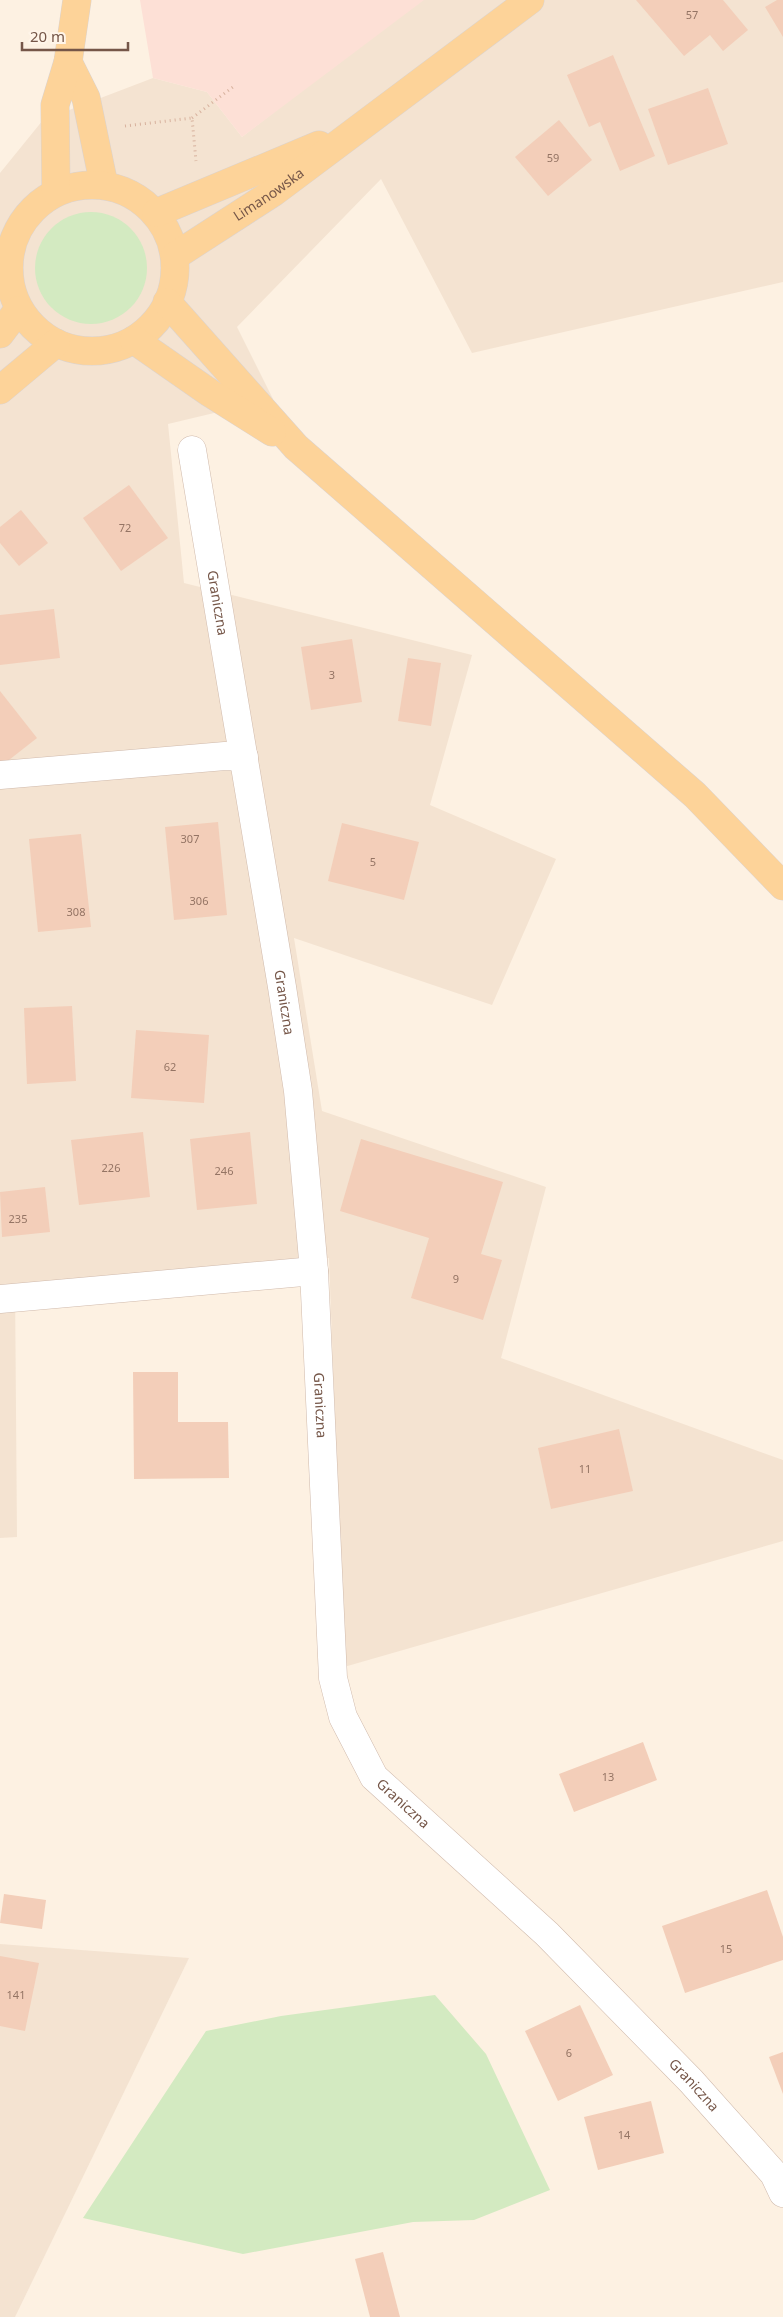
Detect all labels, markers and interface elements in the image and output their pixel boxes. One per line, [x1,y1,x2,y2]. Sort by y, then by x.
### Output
house number: 57 [686,7,698,22]
scale bar [22,20,129,52]
text: 20 m [30,26,65,46]
house number: 59 [547,150,559,165]
street label: Limanowska [229,163,307,225]
house number: 72 [119,520,131,535]
street label: Graniczna [203,569,233,637]
house number: 3 [329,667,335,682]
house number: 307 [181,831,199,846]
house number: 5 [370,854,376,869]
house number: 306 [190,893,208,908]
house number: 308 [67,904,85,919]
street label: Graniczna [270,968,299,1036]
house number: 62 [164,1059,176,1074]
house number: 226 [102,1160,120,1175]
house number: 246 [215,1163,233,1178]
house number: 235 [9,1211,27,1226]
house number: 9 [453,1271,459,1286]
street label: Graniczna [310,1372,332,1439]
house number: 11 [579,1461,591,1476]
house number: 13 [602,1769,614,1784]
street label: Graniczna [373,1774,434,1832]
house number: 15 [720,1941,732,1956]
house number: 141 [7,1987,25,2002]
house number: 6 [566,2045,572,2060]
street label: Graniczna [665,2054,724,2115]
house number: 14 [618,2127,631,2142]

